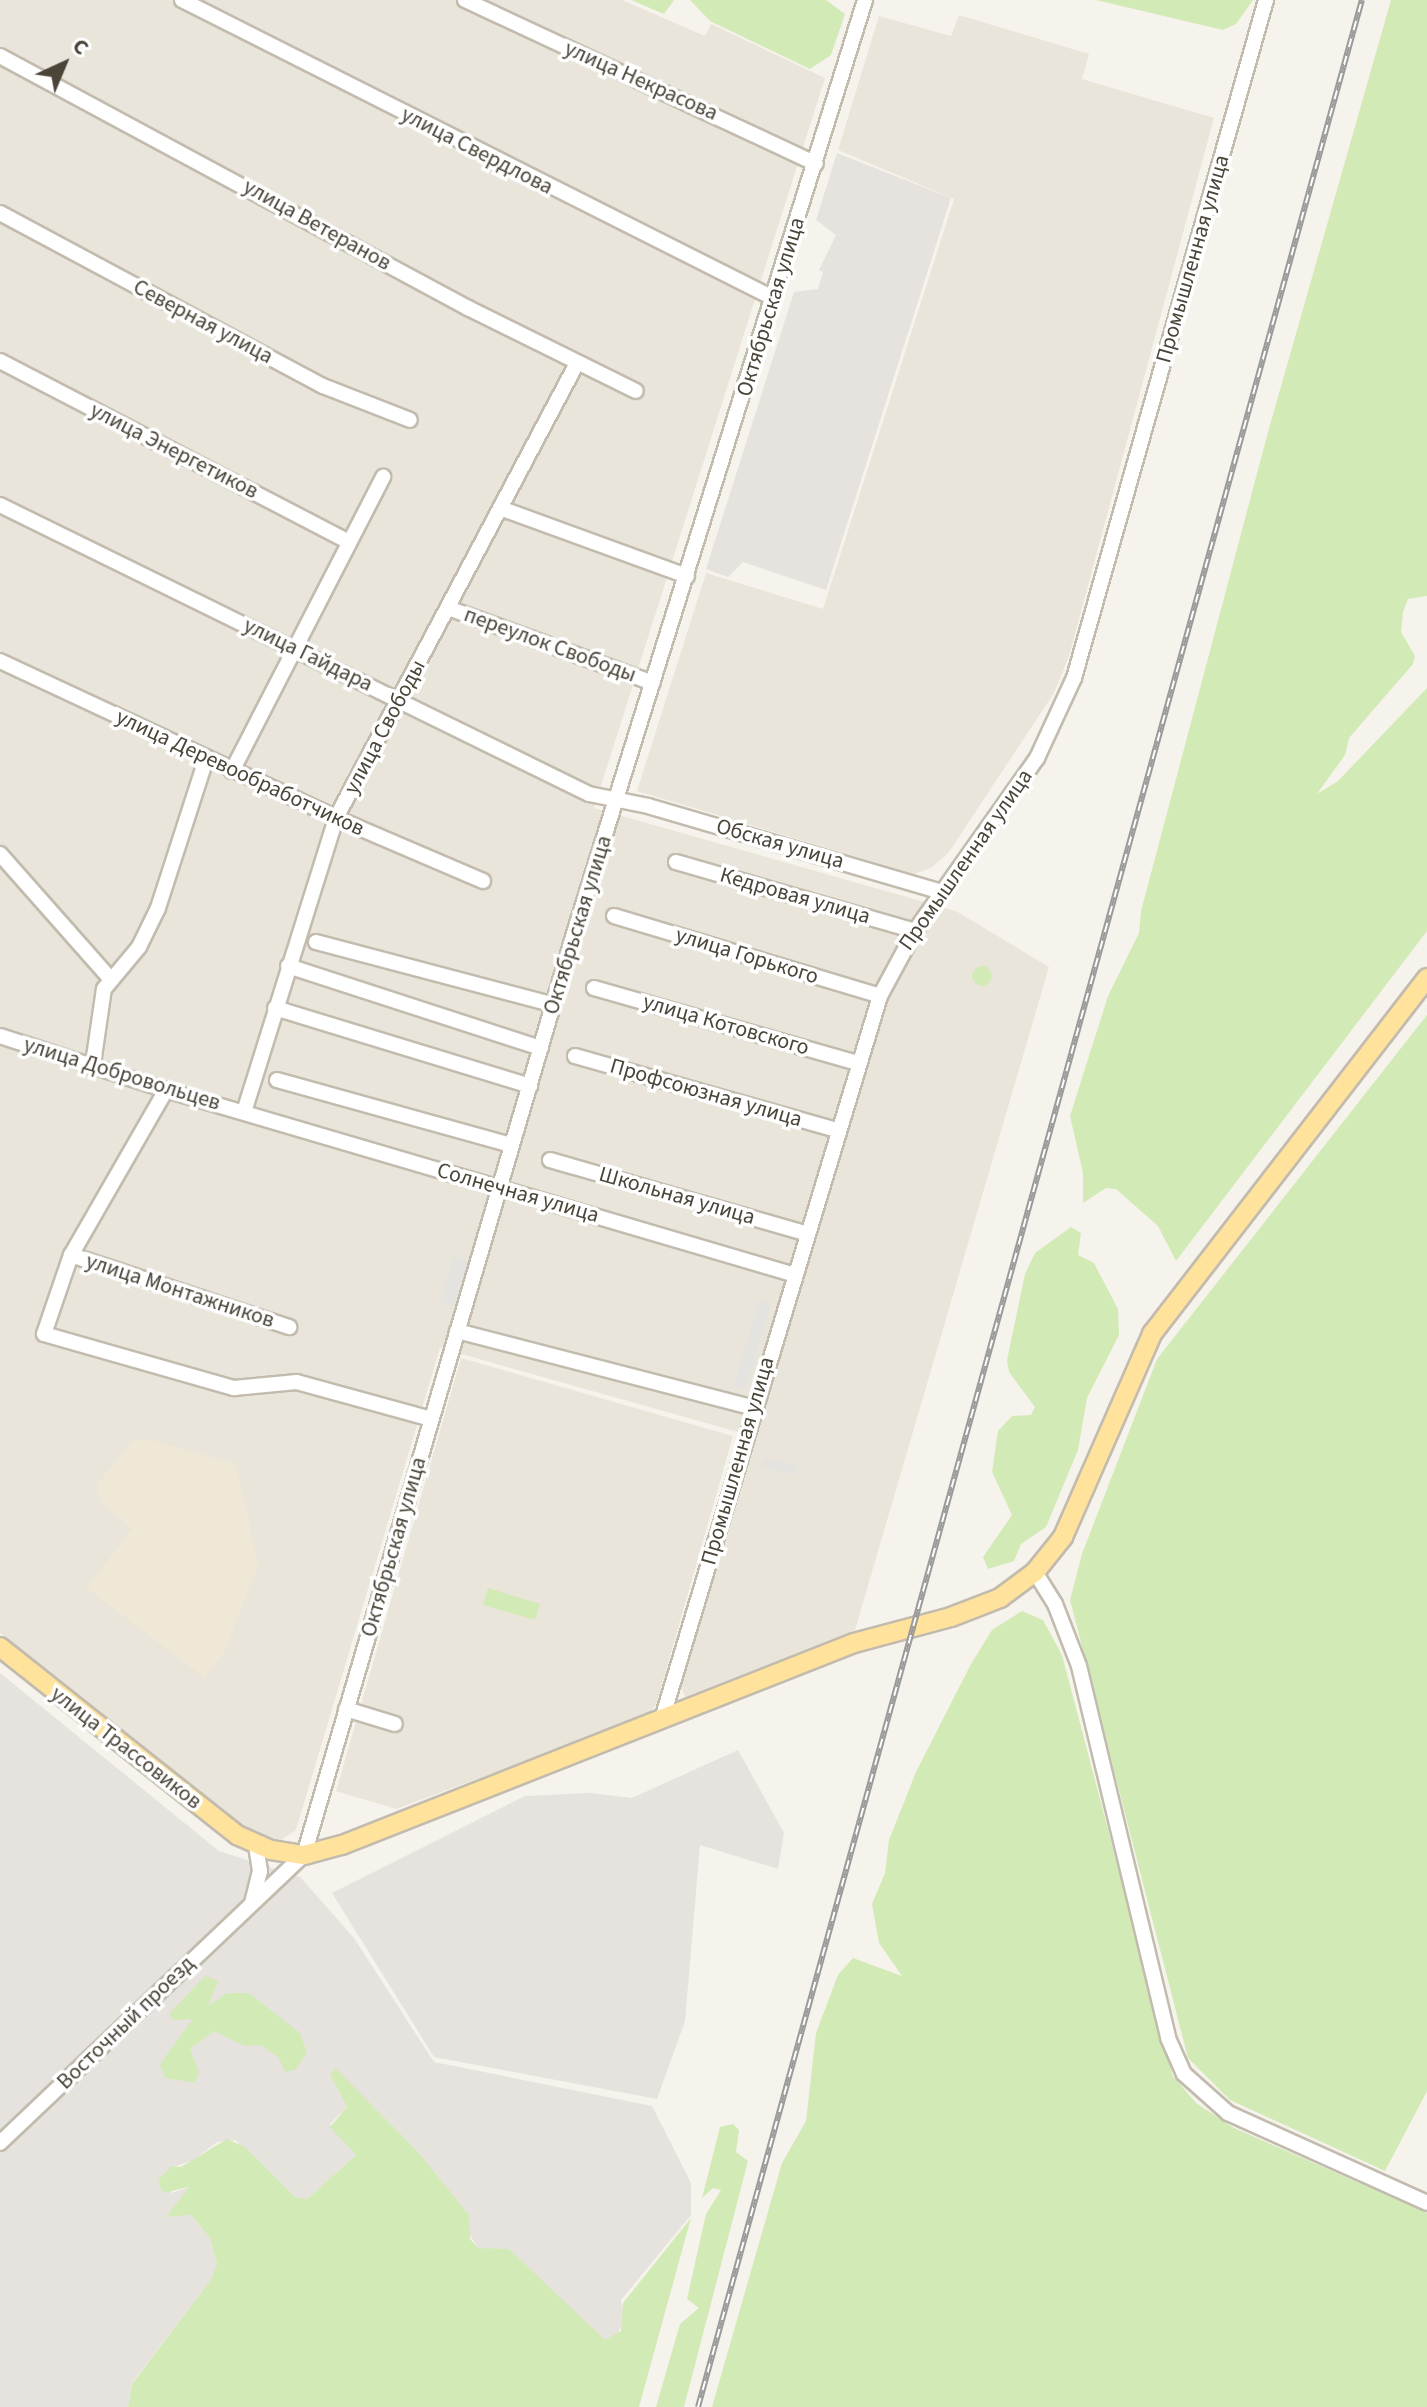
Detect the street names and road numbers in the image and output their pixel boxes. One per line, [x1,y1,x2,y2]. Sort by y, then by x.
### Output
street label: улица Некрасова [560,35,722,127]
street label: улица Свердлова [397,101,557,201]
street label: Промышленная улица [1151,152,1235,366]
street label: улица Ветеранов [238,173,396,277]
street label: Октябрьская улица [731,214,811,400]
street label: Северная улица [129,274,277,370]
street label: улица Энергетиков [86,397,262,505]
street label: переулок Свободы [460,602,640,688]
street label: улица Гайдара [239,612,377,698]
street label: улица Свободы [339,655,431,799]
street label: улица Деревообработчиков [112,704,368,842]
street label: Промышленная улица [893,764,1039,956]
street label: Обская улица [713,813,847,875]
street label: Октябрьская улица [538,832,618,1018]
street label: Кедровая улица [717,862,873,930]
street label: улица Горького [672,922,822,990]
street label: улица Котовского [640,989,812,1061]
street label: улица Добровольцев [20,1032,224,1116]
street label: Профсоюзная улица [607,1053,805,1133]
street label: Солнечная улица [434,1157,602,1229]
street label: Школьная улица [596,1161,758,1231]
street label: улица Монтажников [82,1248,278,1334]
street label: Промышленная улица [696,1354,780,1568]
street label: Октябрьская улица [356,1454,432,1640]
street label: улица Трассовиков [45,1681,207,1815]
street label: Восточный проезд [52,1951,200,2095]

